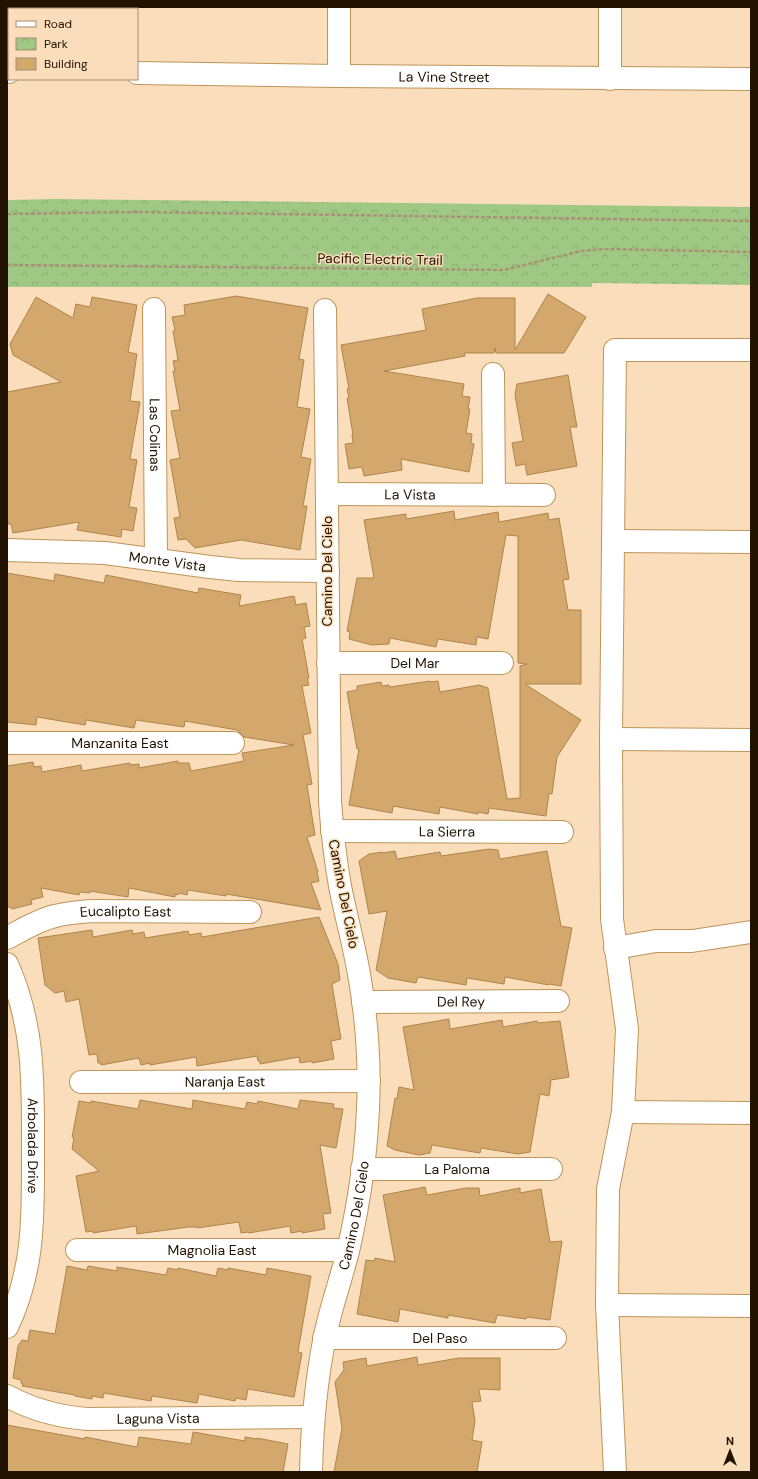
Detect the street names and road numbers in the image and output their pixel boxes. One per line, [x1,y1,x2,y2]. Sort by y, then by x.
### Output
street label: La Vine Street [398,67,490,86]
street label: Pacific Electric Trail [317,249,443,269]
street label: Las Colinas [146,398,164,472]
street label: La Vista [384,485,436,504]
street label: Camino Del Cielo [318,516,336,626]
street label: Monte Vista [128,547,207,575]
street label: Del Mar [390,654,440,672]
street label: Manzanita East [71,734,169,752]
street label: La Sierra [419,822,475,841]
street label: Camino Del Cielo [325,838,363,950]
street label: Eucalipto East [79,902,172,921]
street label: Del Rey [437,992,485,1011]
street label: Naranja East [185,1072,265,1091]
street label: Arbolada Drive [24,1098,42,1194]
street label: Camino Del Cielo [334,1160,373,1272]
street label: La Paloma [424,1160,490,1178]
street label: Magnolia East [167,1241,257,1259]
street label: Del Paso [412,1329,468,1347]
street label: Laguna Vista [117,1409,200,1428]

